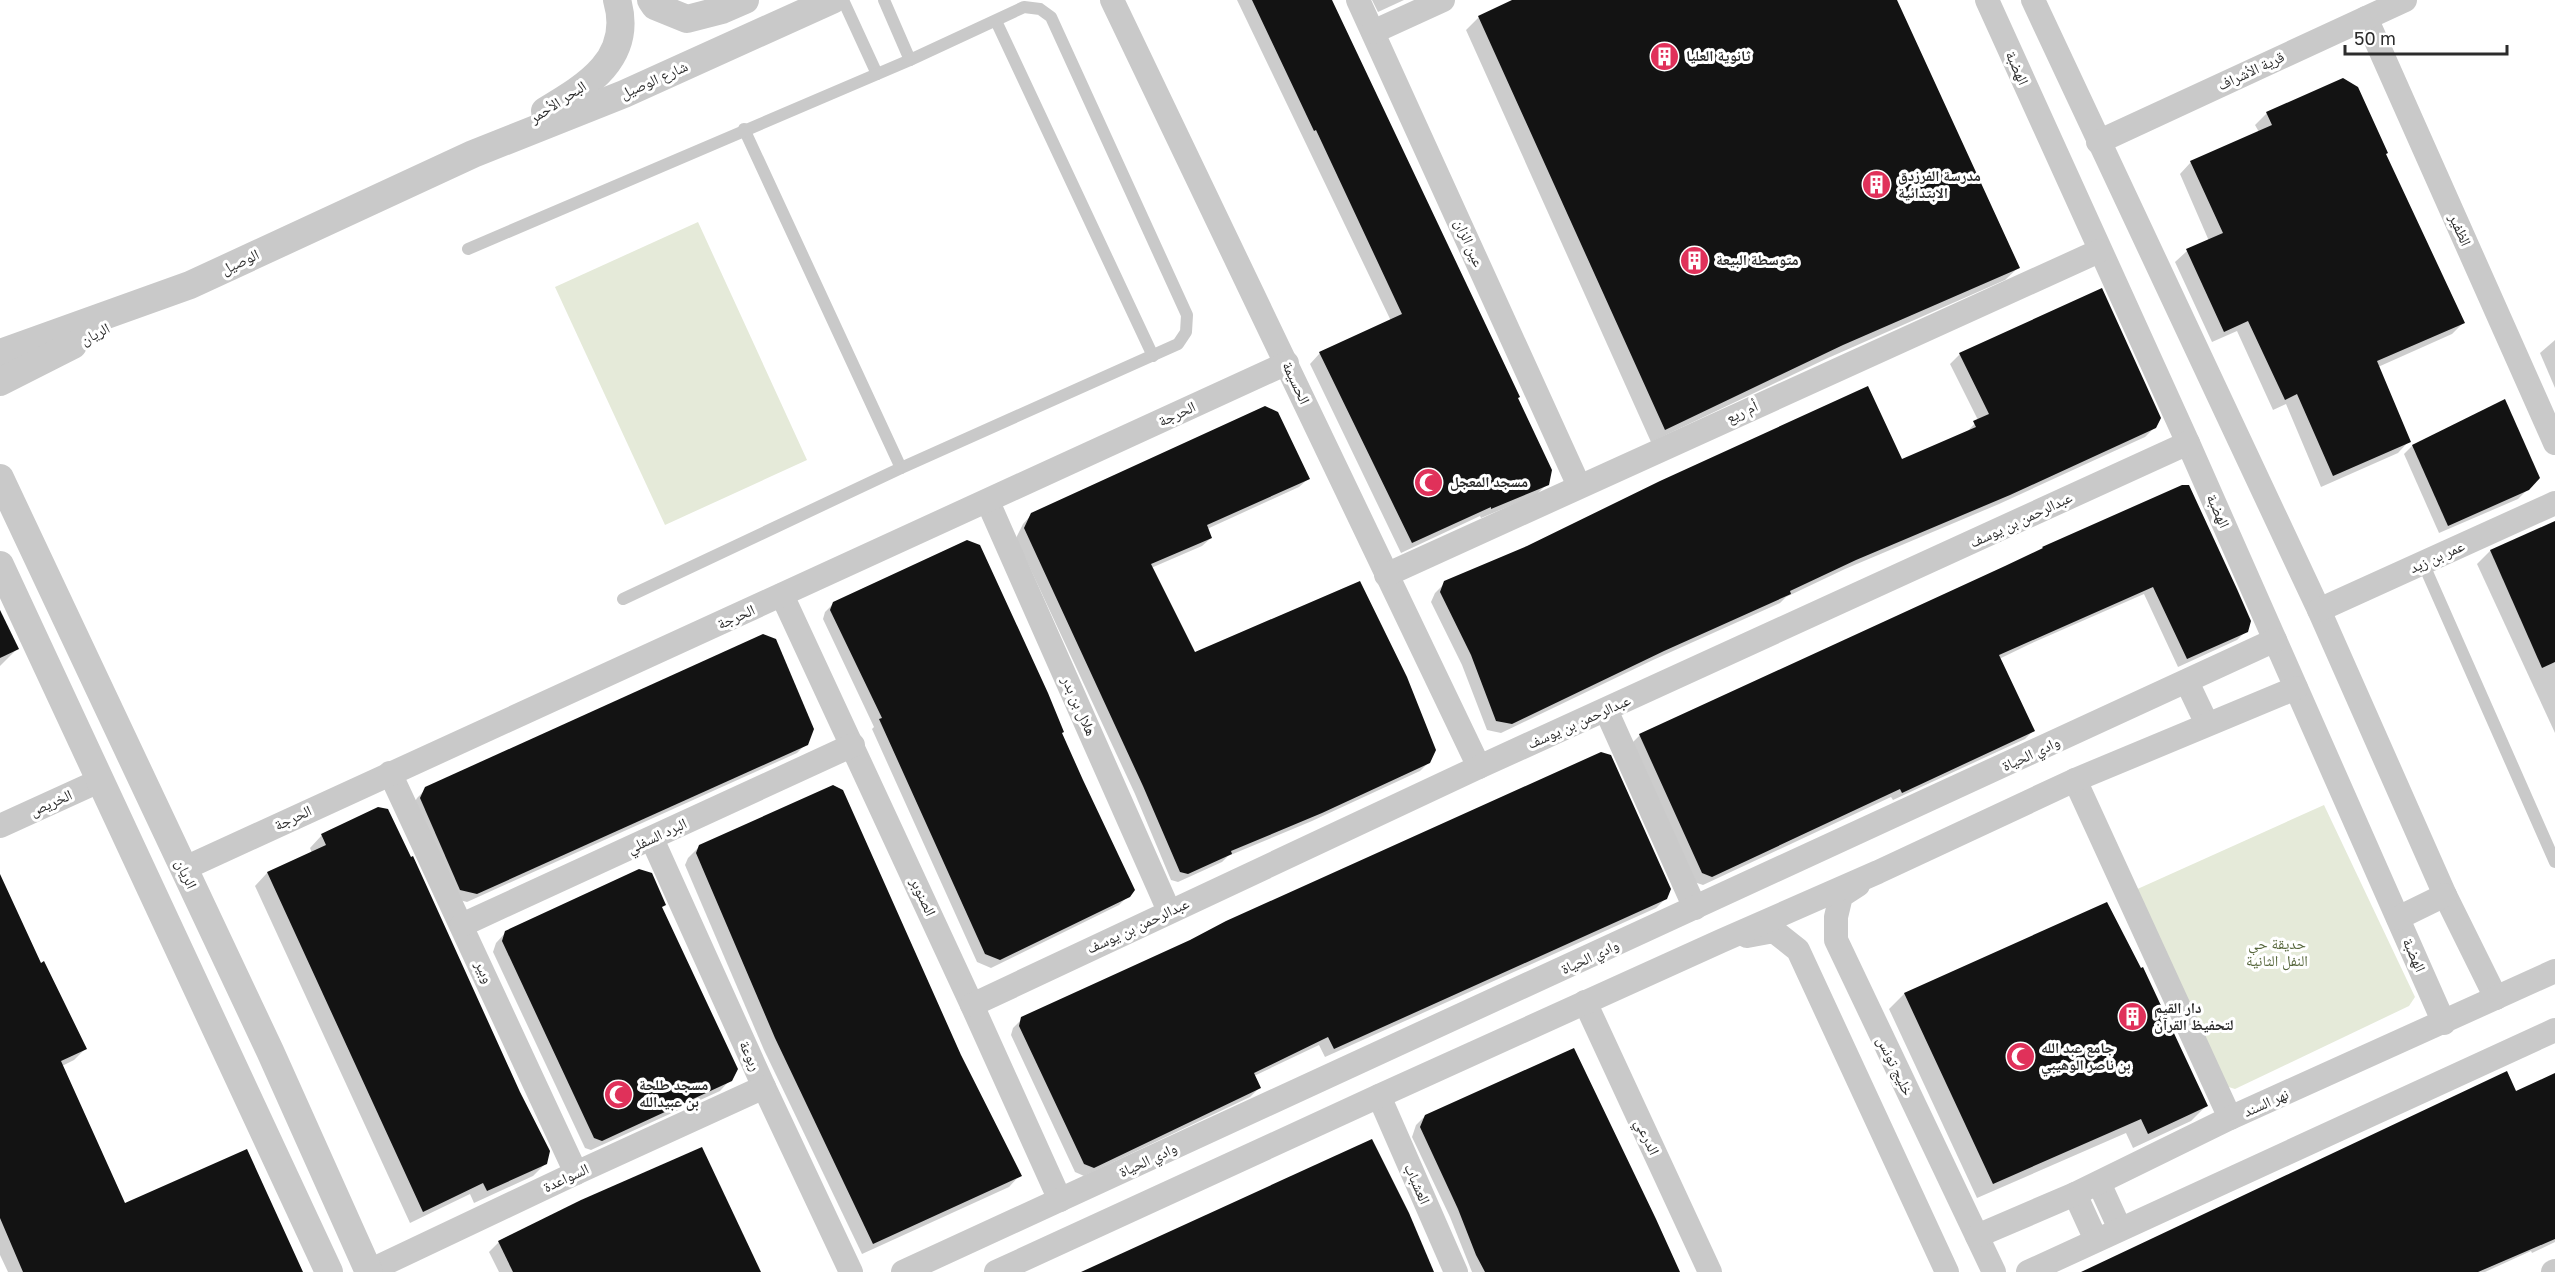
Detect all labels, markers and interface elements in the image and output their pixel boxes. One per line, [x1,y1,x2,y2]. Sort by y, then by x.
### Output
scale bar [2345,18,2507,56]
text: 50 m [2354,27,2396,49]
building icon: ثانوية العليا [1649,40,1681,72]
place label: ثانوية العليا [1686,46,1751,64]
street label: قرية الأشراف [2214,47,2287,94]
street label: الهضبة [2002,48,2033,88]
street label: شارع الوصيل [617,56,691,104]
street label: البحر الأحمر [525,76,590,128]
place label: مدرسة الفرزدق الابتدائية [1898,166,1981,202]
building icon: مدرسة الفرزدق الابتدائية [1861,169,1893,201]
street label: الظفير [2445,210,2476,249]
street label: عين الزان [1450,216,1489,271]
building icon: متوسطة البيعة [1679,244,1711,276]
street label: الوصيل [218,245,262,279]
place label: متوسطة البيعة [1716,250,1799,269]
street label: الريان [77,318,113,350]
street label: الحسيمة [1279,358,1315,407]
street label: أم ريع [1723,396,1761,428]
street label: الحرجة [1155,397,1199,430]
mosque icon: مسجد المعجل [1413,466,1445,498]
place label: مسجد المعجل [1450,472,1528,491]
street label: عبدالرحمن بن يوسف [1966,487,2076,553]
street label: الهضبة [2203,491,2234,531]
street label: عمر بن زيد [2406,536,2468,578]
street label: الحرجة [714,600,758,633]
street label: هلال بن بدر [1057,672,1101,739]
street label: عبدالرحمن بن يوسف [1524,690,1634,754]
street label: وادي الحياة [1999,732,2064,778]
street label: الخريص [27,785,75,821]
street label: الحرجة [271,801,315,834]
street label: البرد السفلي [624,813,691,860]
street label: الريان [170,856,202,892]
street label: الصنوبر [906,874,941,919]
street label: عبدالرحمن بن يوسف [1083,893,1193,959]
park label: حديقة حي النفل الثانية [2246,934,2308,971]
street label: وادي الحياة [1558,935,1623,981]
street label: الهضبة [2399,935,2430,975]
street label: وبير [471,957,498,986]
place label: دار القيم لتحفيظ القرآن [2154,998,2233,1034]
building icon: دار القيم لتحفيظ القرآن [2117,1001,2149,1033]
street label: خليج تونس [1872,1033,1918,1100]
street label: ربوعة [735,1038,766,1074]
place label: جامع عبد الله بن ناصر الوهيبي [2041,1038,2131,1077]
mosque icon: جامع عبد الله بن ناصر الوهيبي [2004,1041,2036,1073]
place label: مسجد طلحة بن عبيدالله [639,1075,708,1111]
mosque icon: مسجد طلحة بن عبيدالله [602,1078,634,1110]
street label: نهر السند [2240,1084,2292,1121]
street label: الدرعي [1628,1116,1664,1159]
street label: وادي الحياة [1116,1138,1181,1184]
street label: السواعدة [540,1159,592,1196]
street label: العشباب [1401,1160,1435,1207]

